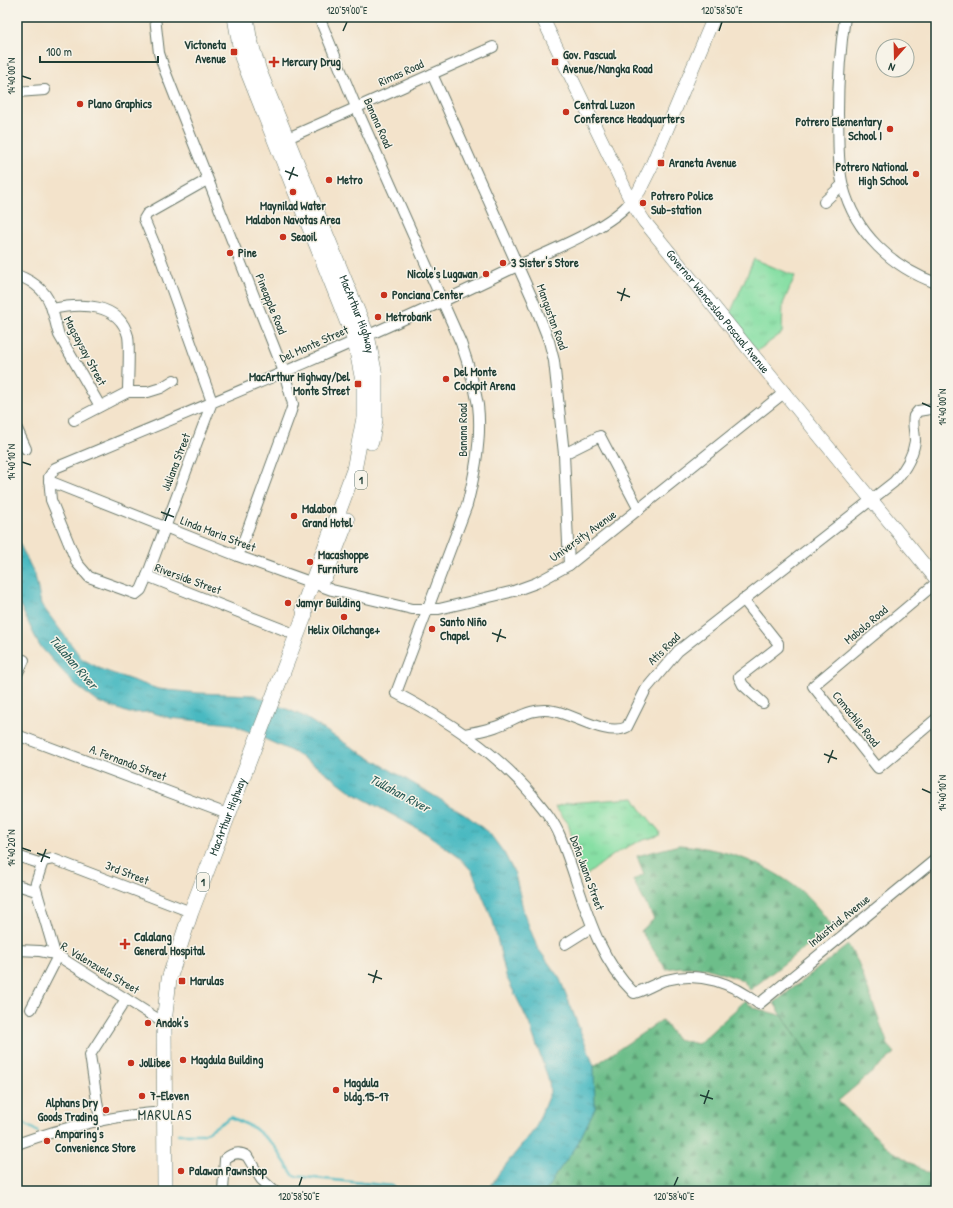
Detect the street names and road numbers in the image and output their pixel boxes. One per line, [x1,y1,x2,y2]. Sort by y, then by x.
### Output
street label: Rimas Road [375,55,426,90]
street label: Banana Road [360,95,397,151]
street label: Governor Wenceslao Pascual Avenue [662,246,774,377]
street label: Pineapple Road [252,271,291,337]
street label: MacArthur Highway [335,272,379,355]
street label: Mangustan Road [533,282,572,352]
street label: Magsaysay Street [60,313,111,389]
street label: Del Monte Street [277,320,352,366]
street label: Banana Road [454,403,471,457]
street label: Juliana Street [157,430,195,493]
road number: 1 [355,471,367,489]
street label: University Avenue [546,505,620,566]
street label: Linda Maria Street [178,511,259,556]
street label: Riverside Street [152,559,225,599]
street label: Mabolo Road [840,601,891,648]
street label: Atis Road [644,628,684,669]
street label: Camachile Road [829,687,884,750]
street label: A. Fernando Street [87,740,170,785]
street label: MacArthur Highway [204,775,250,858]
street label: Doña Juana Street [566,833,609,913]
street label: 3rd Street [103,856,152,889]
road number: 1 [197,873,209,891]
street label: Industrial Avenue [804,890,873,951]
street label: R. Valenzuela Street [58,937,143,998]

